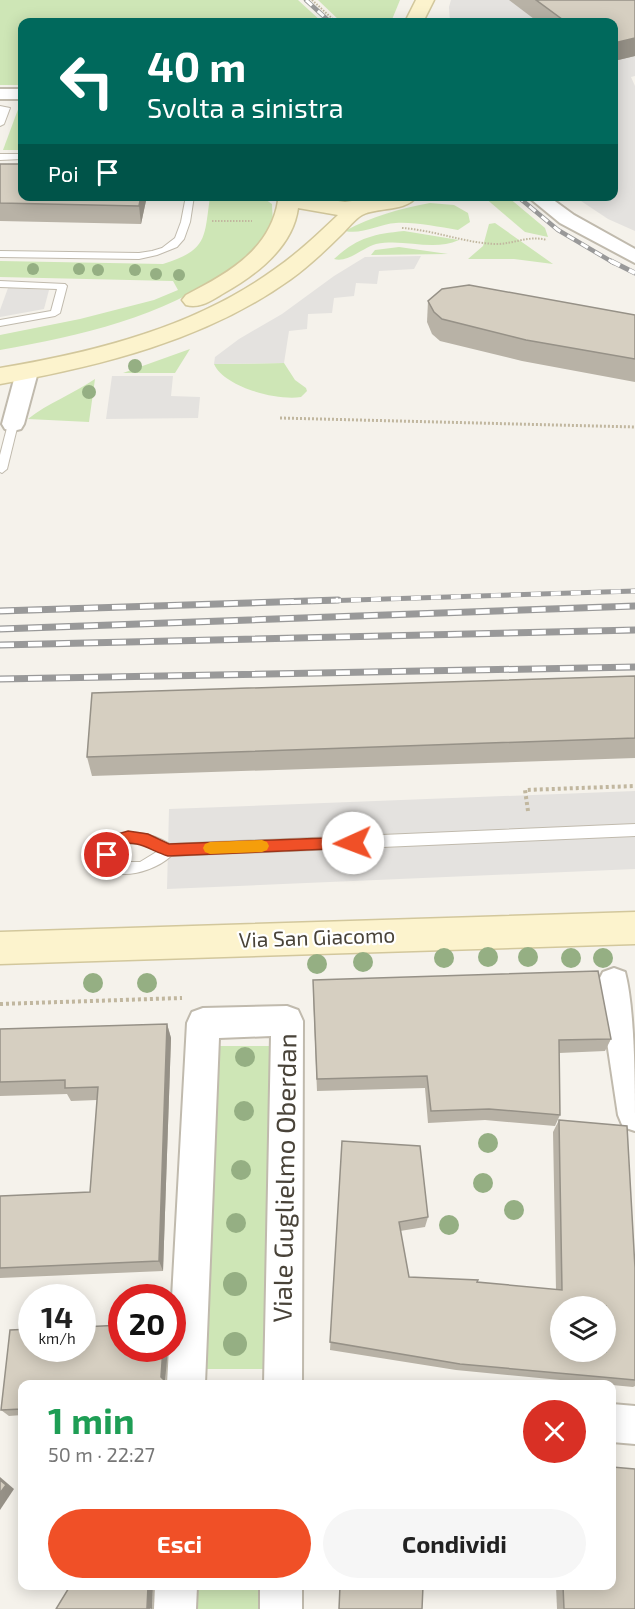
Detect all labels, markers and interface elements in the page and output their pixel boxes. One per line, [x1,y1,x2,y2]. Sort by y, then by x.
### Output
text: 40 m [147,40,246,90]
icon: left [48,42,126,120]
text: Svolta a sinistra [147,91,344,123]
icon: arrive [91,156,124,189]
text: Poi [48,160,79,186]
position arrow [321,811,385,875]
pin [81,829,132,880]
icon: arrive [90,838,123,871]
street label: Via San Giacomo [238,921,396,952]
street label: Viale Guglielmo Oberdan [265,1033,302,1323]
speed limit sign: 20 [108,1284,186,1362]
map controls [550,1296,616,1362]
button: layers [550,1296,616,1362]
text: 14 [41,1298,73,1334]
text: km/h [38,1329,76,1347]
text: 1 min [48,1398,135,1441]
button: close [523,1400,586,1463]
text: 50 m · 22:27 [48,1442,155,1466]
button: Esci [48,1509,311,1578]
button: Condividi [323,1509,586,1578]

